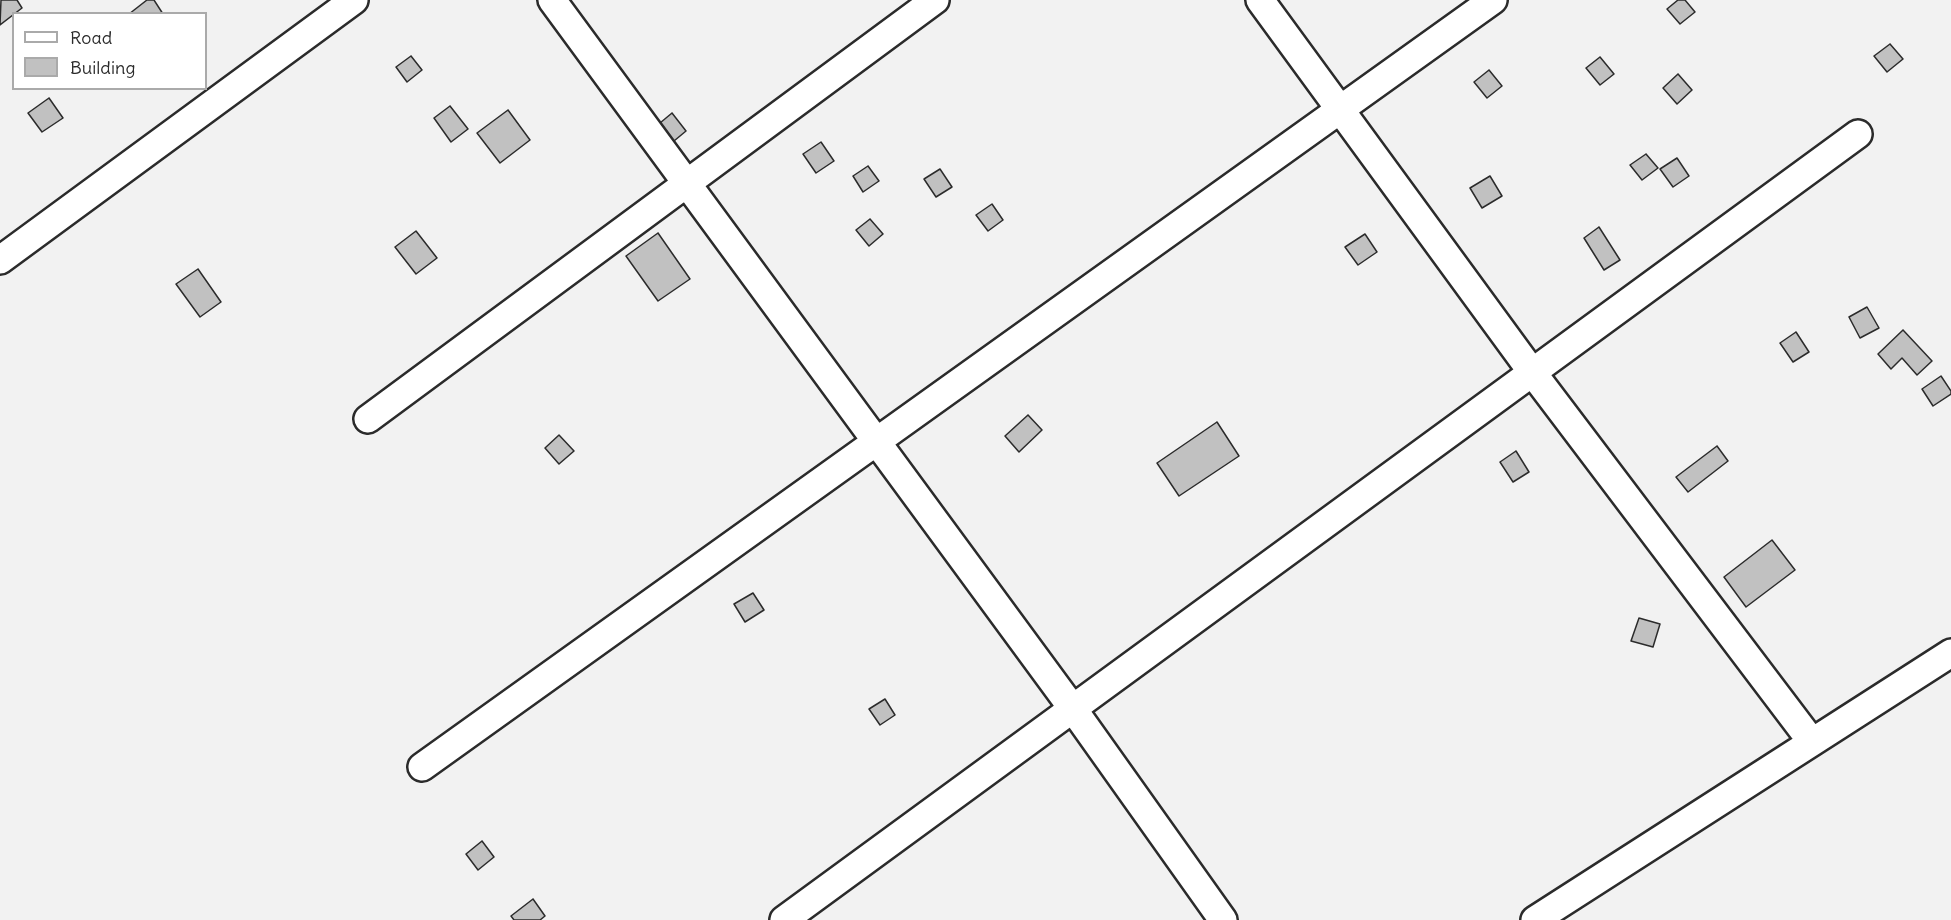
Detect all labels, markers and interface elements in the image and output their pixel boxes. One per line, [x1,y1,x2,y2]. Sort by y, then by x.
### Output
legend [12,12,207,90]
text: Road [70,26,112,49]
text: Building [70,56,135,79]

